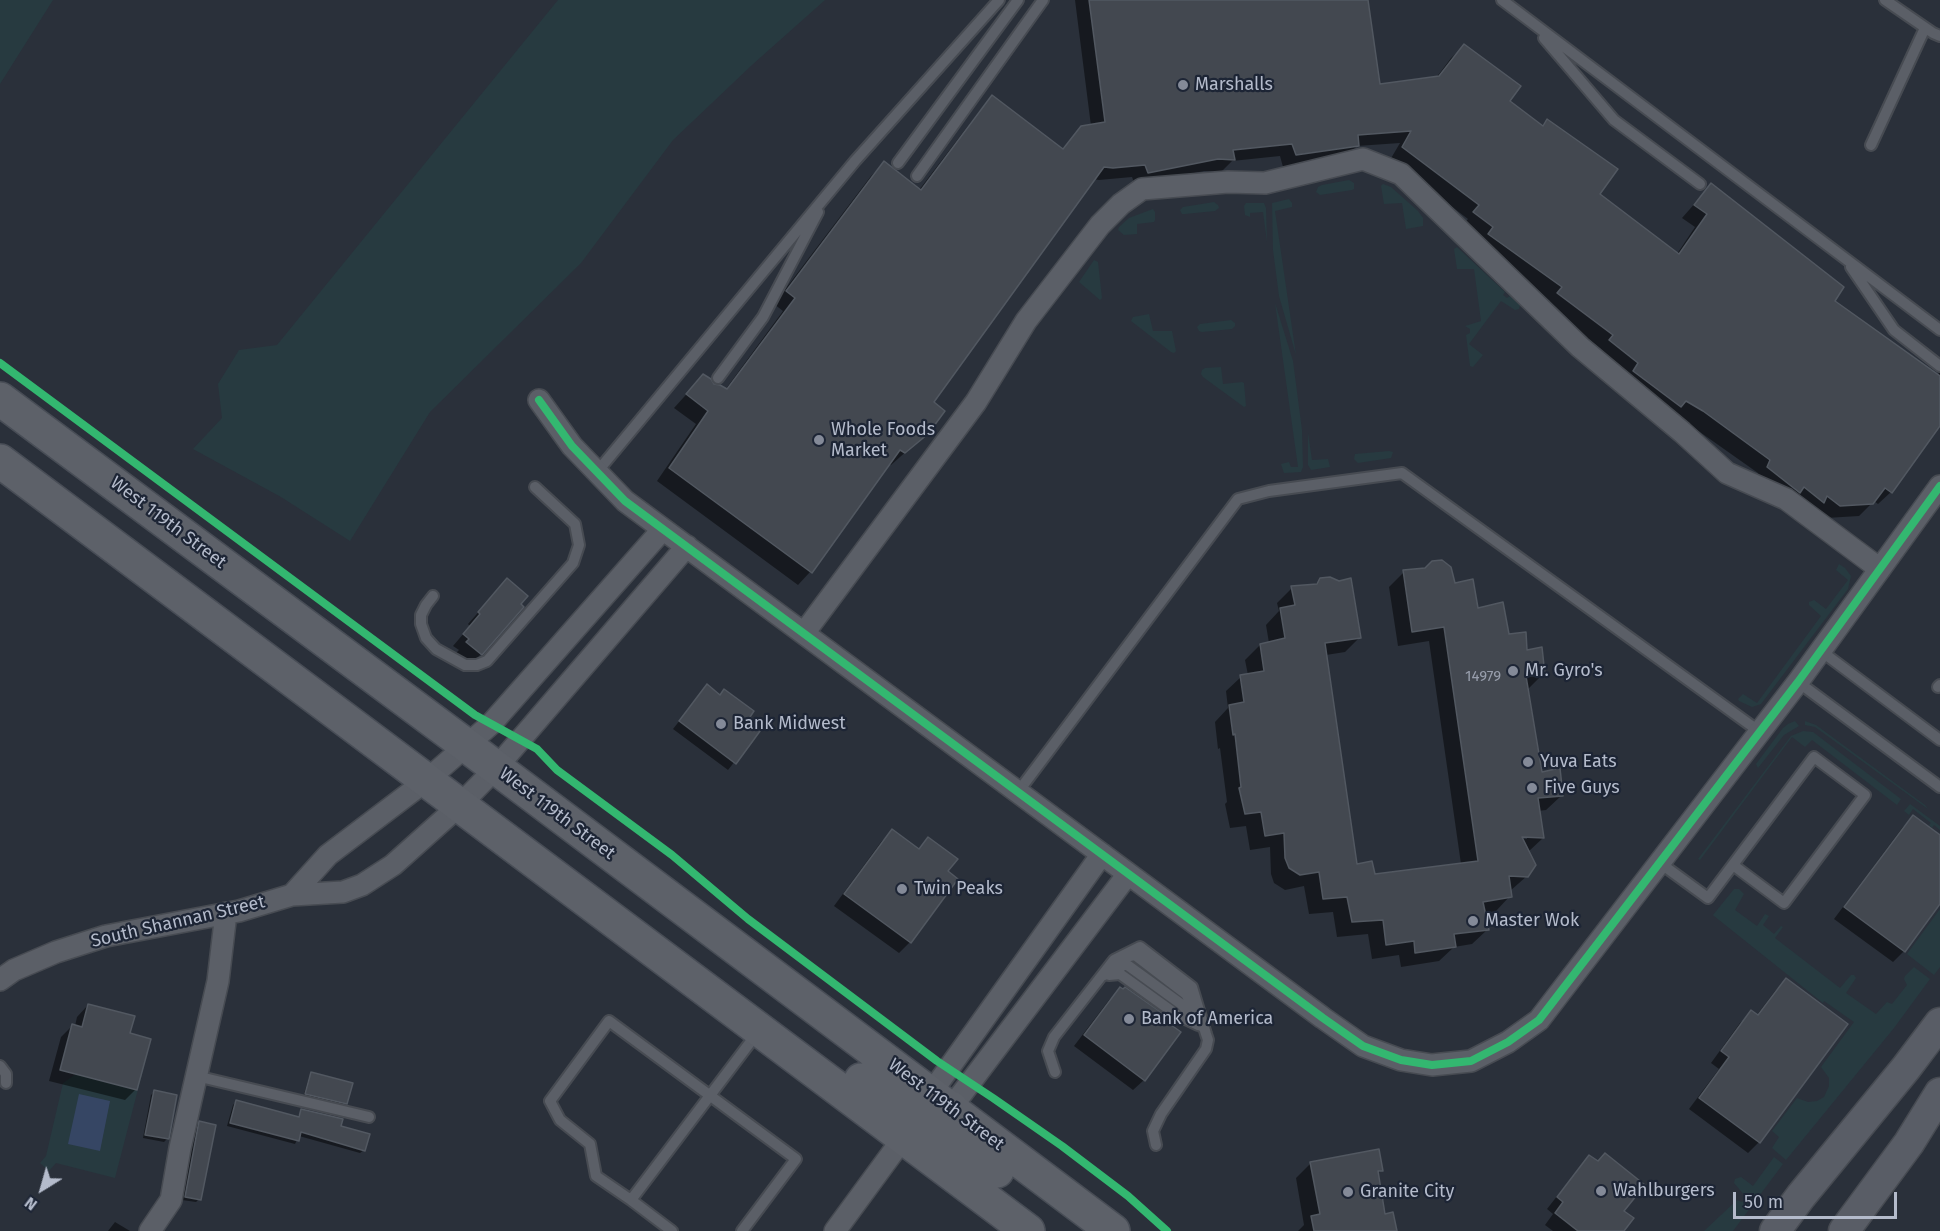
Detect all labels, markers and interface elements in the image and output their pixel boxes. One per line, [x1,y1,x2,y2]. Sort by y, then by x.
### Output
place label: Marshalls [1195,74,1273,96]
marker: Marshalls [1176,78,1190,92]
place label: Whole Foods Market [831,419,935,462]
marker: Whole Foods Market [812,433,826,447]
street label: West 119th Street [106,472,230,574]
place label: Mr. Gyro's [1525,660,1603,682]
marker: Mr. Gyro's [1506,664,1520,678]
house number: 14979 [1465,668,1501,686]
place label: Bank Midwest [733,713,846,735]
marker: Bank Midwest [714,717,728,731]
place label: Yuva Eats [1540,751,1617,773]
marker: Yuva Eats [1521,755,1535,769]
street label: West 119th Street [495,763,619,865]
place label: Five Guys [1544,777,1620,799]
marker: Five Guys [1525,781,1539,795]
place label: Twin Peaks [914,878,1003,900]
marker: Twin Peaks [895,882,909,896]
street label: South Shannan Street [89,891,267,953]
place label: Master Wok [1485,910,1579,932]
marker: Master Wok [1466,914,1480,928]
place label: Bank of America [1141,1008,1273,1030]
marker: Bank of America [1122,1012,1136,1026]
street label: West 119th Street [884,1054,1008,1156]
north arrow [12,1159,72,1219]
place label: Wahlburgers [1613,1180,1715,1202]
scale bar [1736,1180,1900,1218]
place label: Granite City [1360,1181,1454,1203]
marker: Wahlburgers [1594,1184,1608,1198]
marker: Granite City [1341,1185,1355,1199]
text: 50 m [1744,1191,1783,1213]
text: N [21,1193,41,1215]

